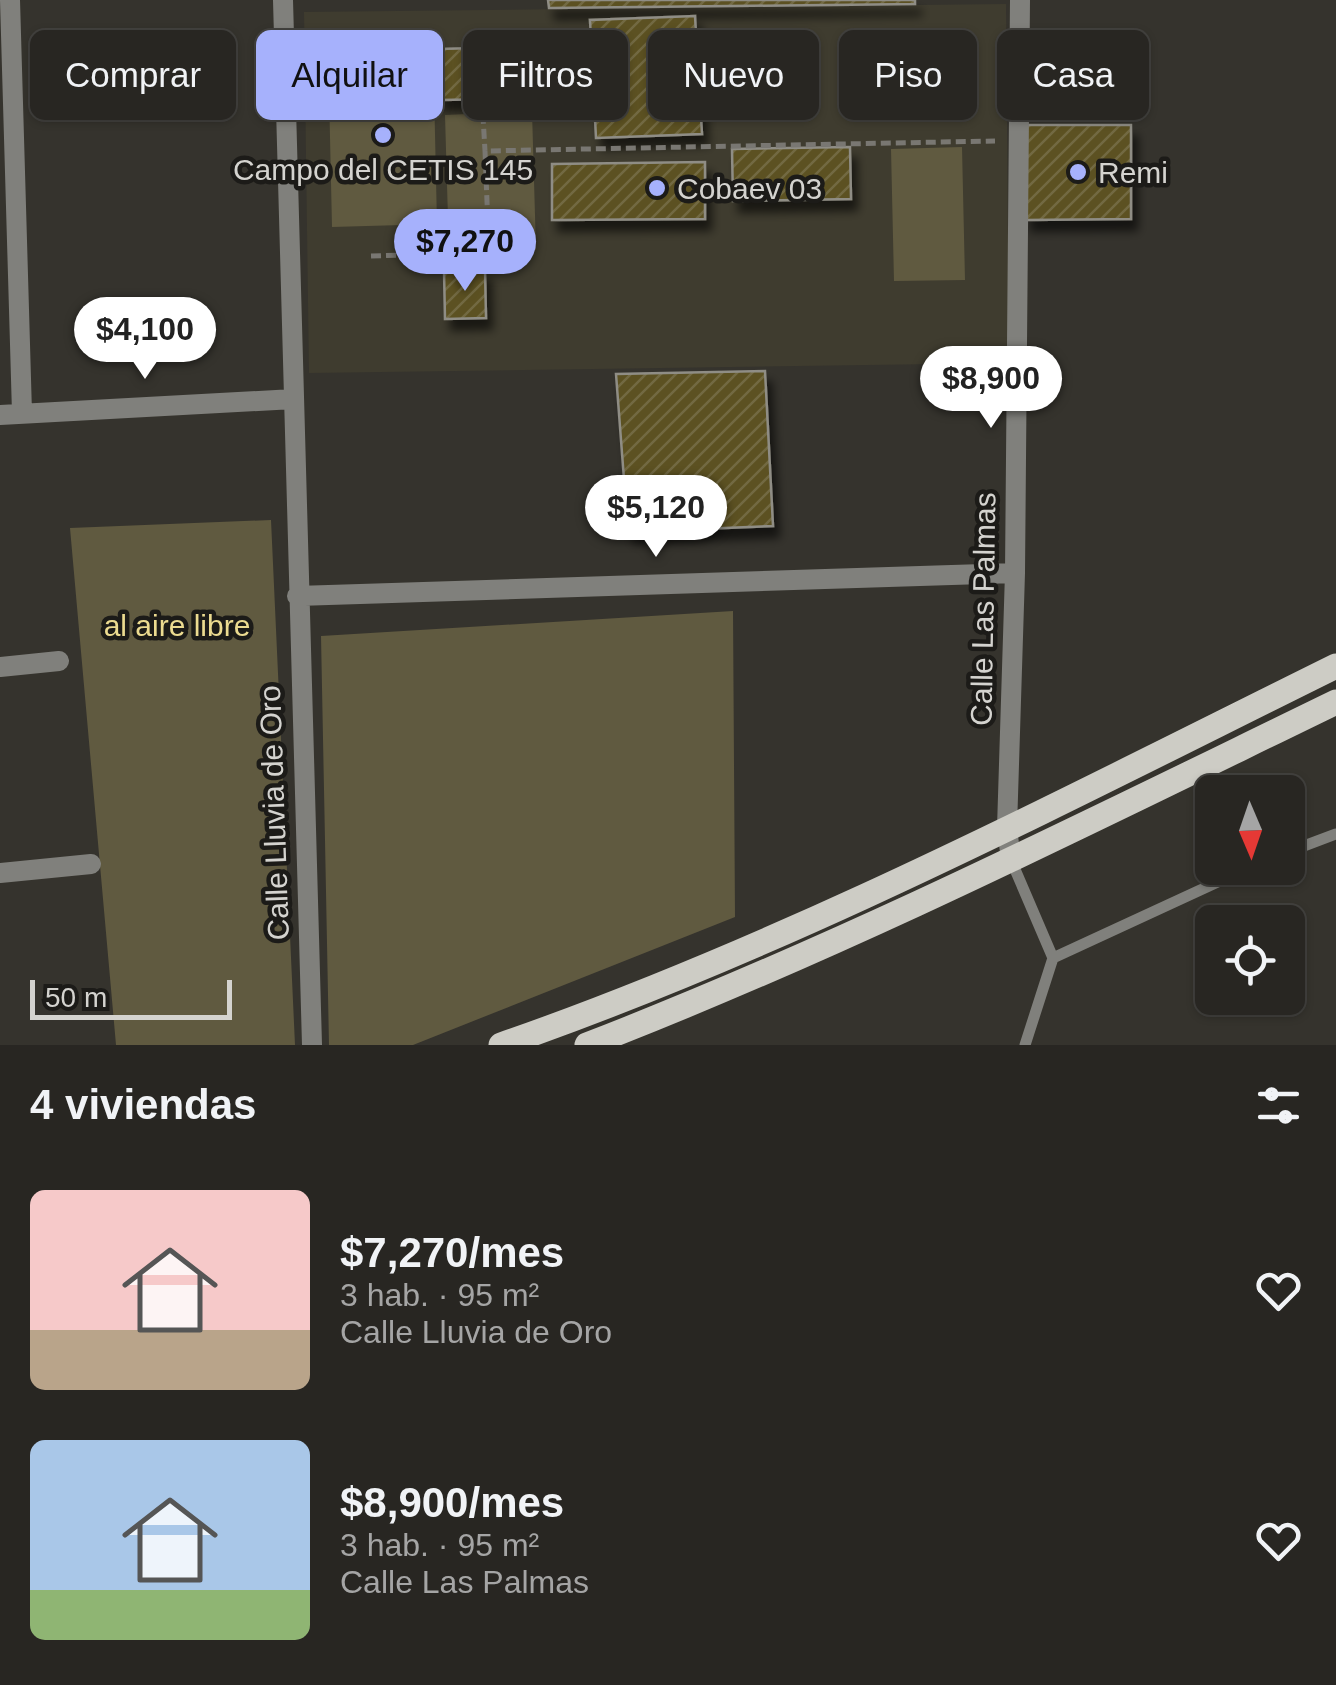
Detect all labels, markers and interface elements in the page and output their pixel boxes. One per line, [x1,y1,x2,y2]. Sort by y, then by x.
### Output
chip: Comprar [30,30,236,120]
chip: Alquilar [256,30,443,120]
chip: Filtros [463,30,628,120]
chip: Nuevo [648,30,819,120]
chip: Piso [839,30,977,120]
chip: Casa [997,30,1149,120]
marker: Campo del CETIS 145 [372,124,394,146]
place label: Campo del CETIS 145 [233,153,533,186]
place label: Remi [1098,156,1168,189]
marker: Remi [1067,161,1089,183]
place label: Cobaev 03 [677,172,822,205]
marker: Cobaev 03 [646,177,668,199]
pin: $7,270 [384,209,546,294]
text: $7,270 [416,223,514,259]
pin: $4,100 [64,297,226,382]
text: $4,100 [96,311,194,347]
pin: $8,900 [910,346,1072,431]
text: $8,900 [942,360,1040,396]
pin: $5,120 [575,475,737,560]
text: $5,120 [607,489,705,525]
street label: Calle Las Palmas [964,492,1002,726]
park label: al aire libre [104,609,250,642]
street label: Calle Lluvia de Oro [253,685,295,941]
north arrow [1195,775,1305,885]
map controls [1195,775,1305,1015]
button: locate [1195,905,1305,1015]
scale bar [30,975,232,1020]
text: 50 m [45,982,107,1013]
icon: filters [1251,1078,1306,1133]
text: 4 viviendas [30,1081,256,1128]
text: $7,270/mes [340,1229,564,1276]
icon: home [110,1230,230,1350]
icon: heart [1251,1263,1306,1318]
text: 3 hab. · 95 m² [340,1277,539,1313]
text: Calle Lluvia de Oro [340,1314,612,1350]
text: $8,900/mes [340,1479,564,1526]
icon: home [110,1480,230,1600]
icon: heart [1251,1513,1306,1568]
text: 3 hab. · 95 m² [340,1527,539,1563]
text: Calle Las Palmas [340,1564,589,1600]

